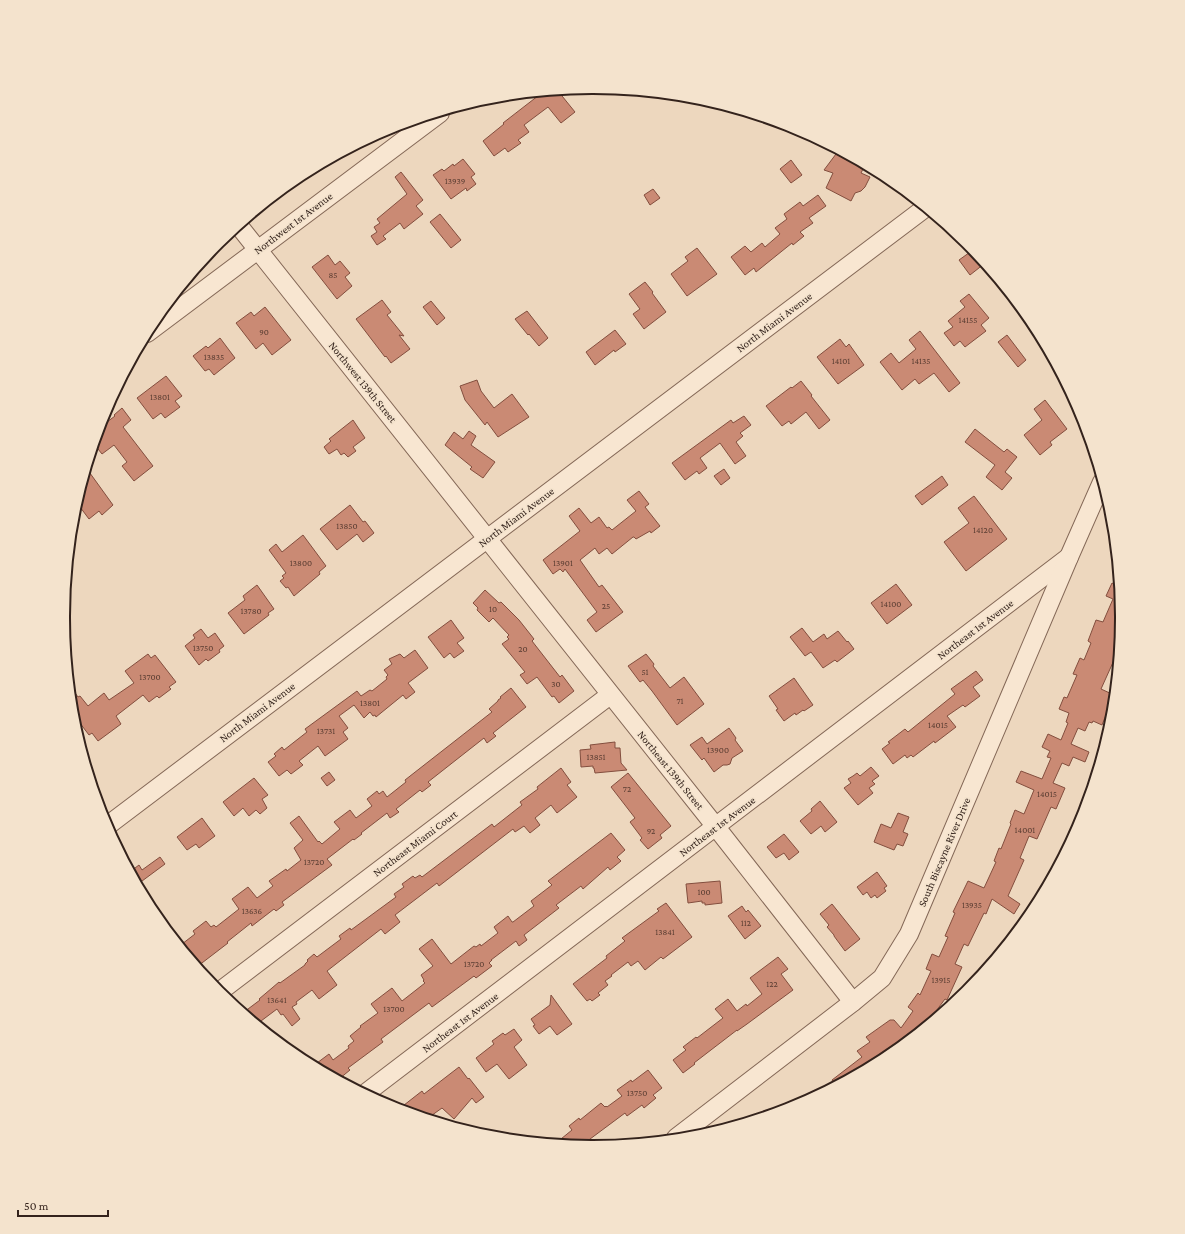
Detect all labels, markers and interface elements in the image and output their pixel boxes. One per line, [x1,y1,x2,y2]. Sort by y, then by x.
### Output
house number: 13939 [445,176,466,186]
street label: Northwest 1st Avenue [251,190,335,256]
house number: 85 [329,270,337,280]
street label: North Miami Avenue [734,290,814,354]
house number: 14155 [959,315,977,325]
house number: 90 [259,327,269,337]
street label: Northwest 139th Street [327,339,400,425]
house number: 13835 [204,352,224,362]
house number: 14101 [832,356,850,366]
house number: 14135 [911,356,931,366]
house number: 13801 [150,392,170,402]
street label: North Miami Avenue [476,485,556,549]
house number: 13850 [336,521,358,531]
house number: 14120 [973,525,993,535]
house number: 13800 [290,558,312,568]
house number: 13901 [553,558,573,568]
street label: Northeast 1st Avenue [935,596,1016,662]
house number: 14100 [881,599,901,609]
house number: 25 [602,601,610,611]
house number: 10 [489,604,497,614]
house number: 13780 [240,606,262,616]
house number: 13750 [193,643,213,653]
house number: 20 [518,644,528,654]
house number: 51 [641,667,649,677]
house number: 13700 [139,672,161,682]
house number: 30 [551,679,561,689]
street label: North Miami Avenue [217,680,297,744]
house number: 71 [676,696,684,706]
house number: 13801 [360,698,380,708]
house number: 14015 [928,720,948,730]
house number: 13731 [317,726,335,736]
street label: Northeast 139th Street [636,728,707,812]
house number: 13900 [707,745,729,755]
house number: 13851 [586,752,606,762]
house number: 72 [623,784,631,794]
house number: 14015 [1037,789,1057,799]
street label: Northeast 1st Avenue [677,793,758,859]
street label: South Biscayne River Drive [916,795,973,909]
street label: Northeast Miami Court [371,807,460,879]
house number: 14001 [1015,825,1035,835]
house number: 92 [647,826,655,836]
house number: 13720 [304,857,324,867]
house number: 100 [697,887,711,897]
house number: 13935 [962,900,982,910]
house number: 13636 [242,906,263,916]
house number: 112 [741,918,751,928]
house number: 13841 [655,927,675,937]
house number: 13720 [464,959,484,969]
house number: 13915 [931,975,951,985]
house number: 122 [766,979,778,989]
street label: Northeast 1st Avenue [420,989,501,1055]
house number: 13641 [267,995,287,1005]
house number: 13700 [383,1004,405,1014]
house number: 13750 [627,1088,647,1098]
scale bar [18,1192,108,1218]
text: 50 m [24,1199,49,1213]

